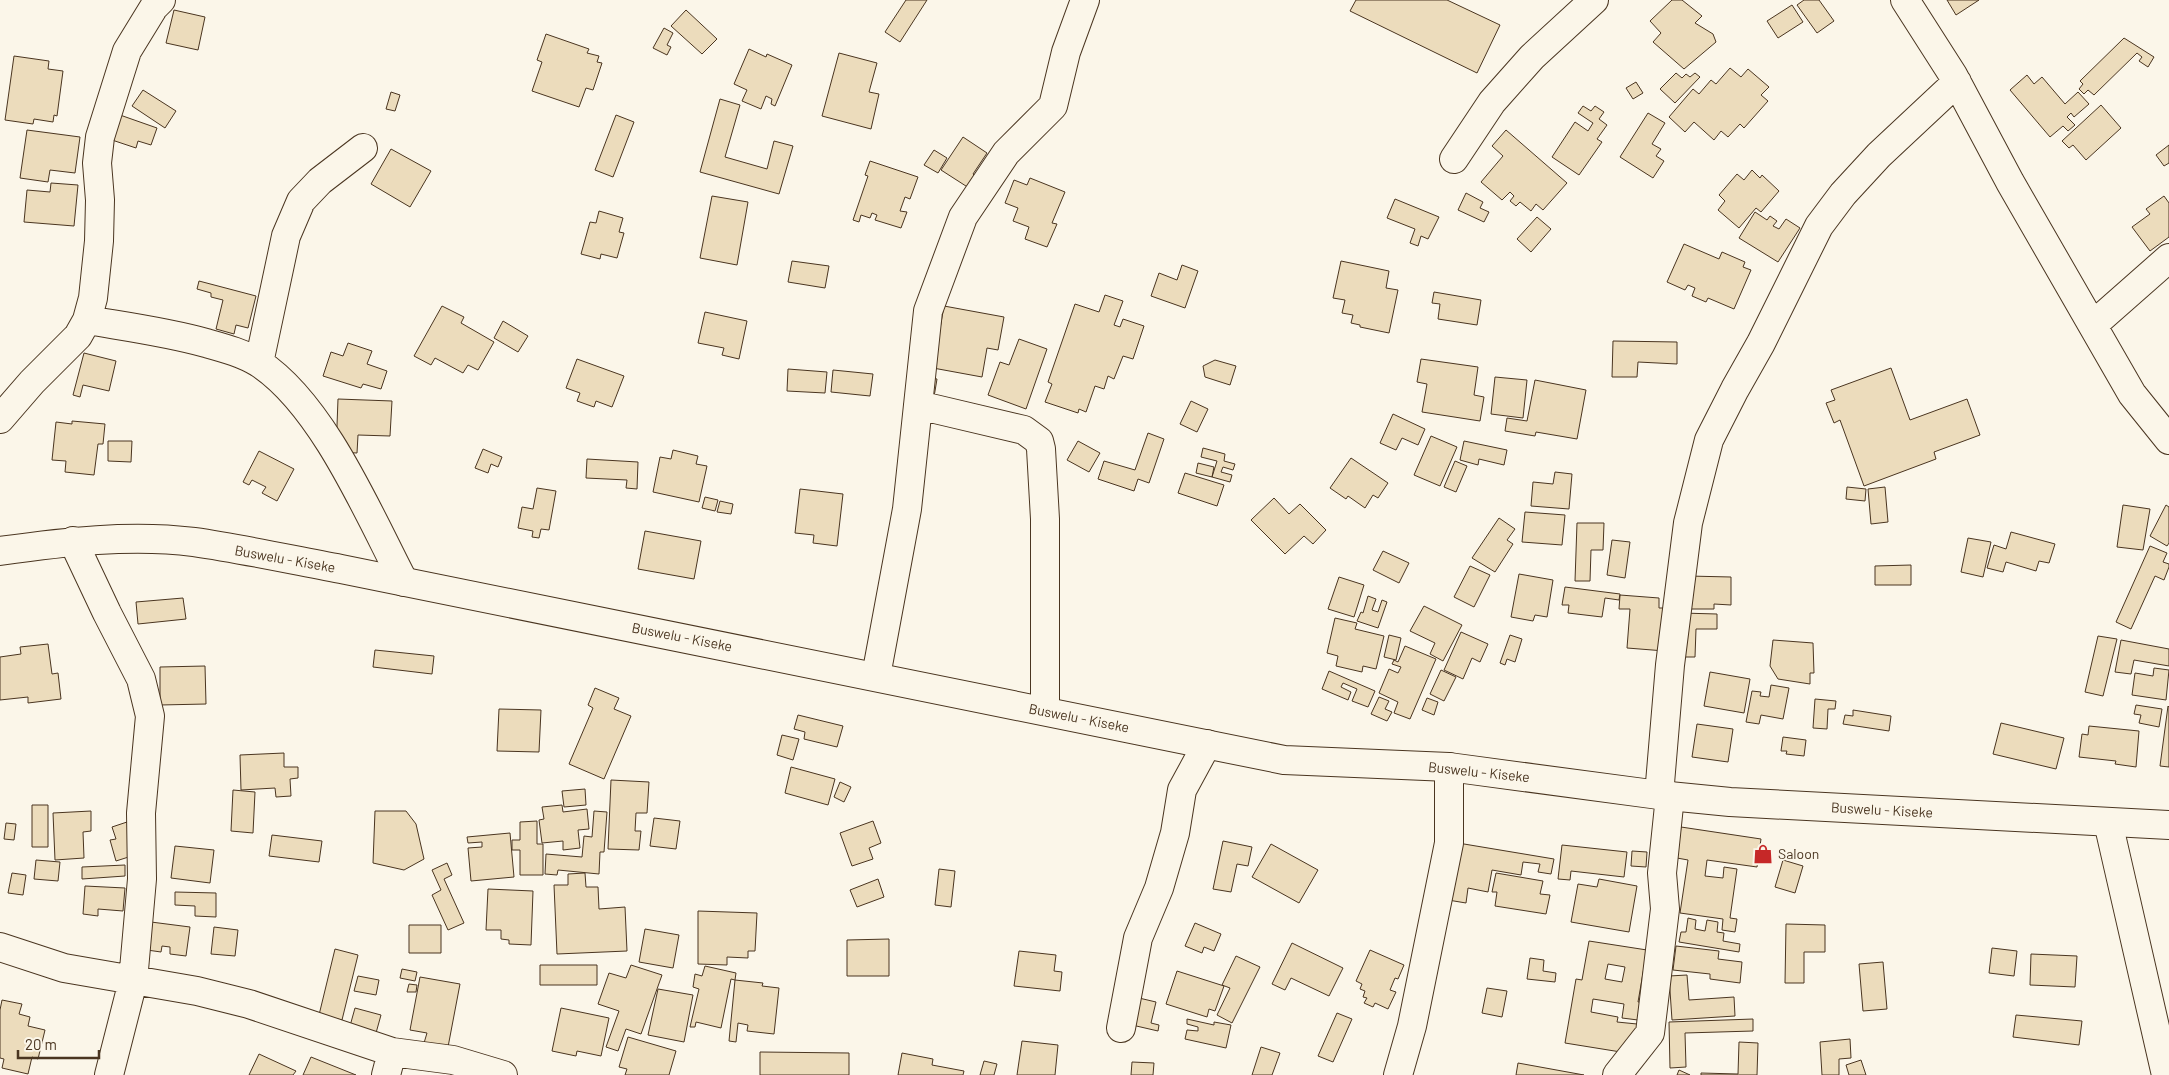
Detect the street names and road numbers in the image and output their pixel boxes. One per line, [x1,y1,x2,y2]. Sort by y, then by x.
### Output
street label: Buswelu - Kiseke [233,541,337,576]
street label: Buswelu - Kiseke [630,618,734,655]
street label: Buswelu - Kiseke [1027,699,1131,736]
street label: Buswelu - Kiseke [1427,758,1531,785]
street label: Buswelu - Kiseke [1831,798,1933,821]

